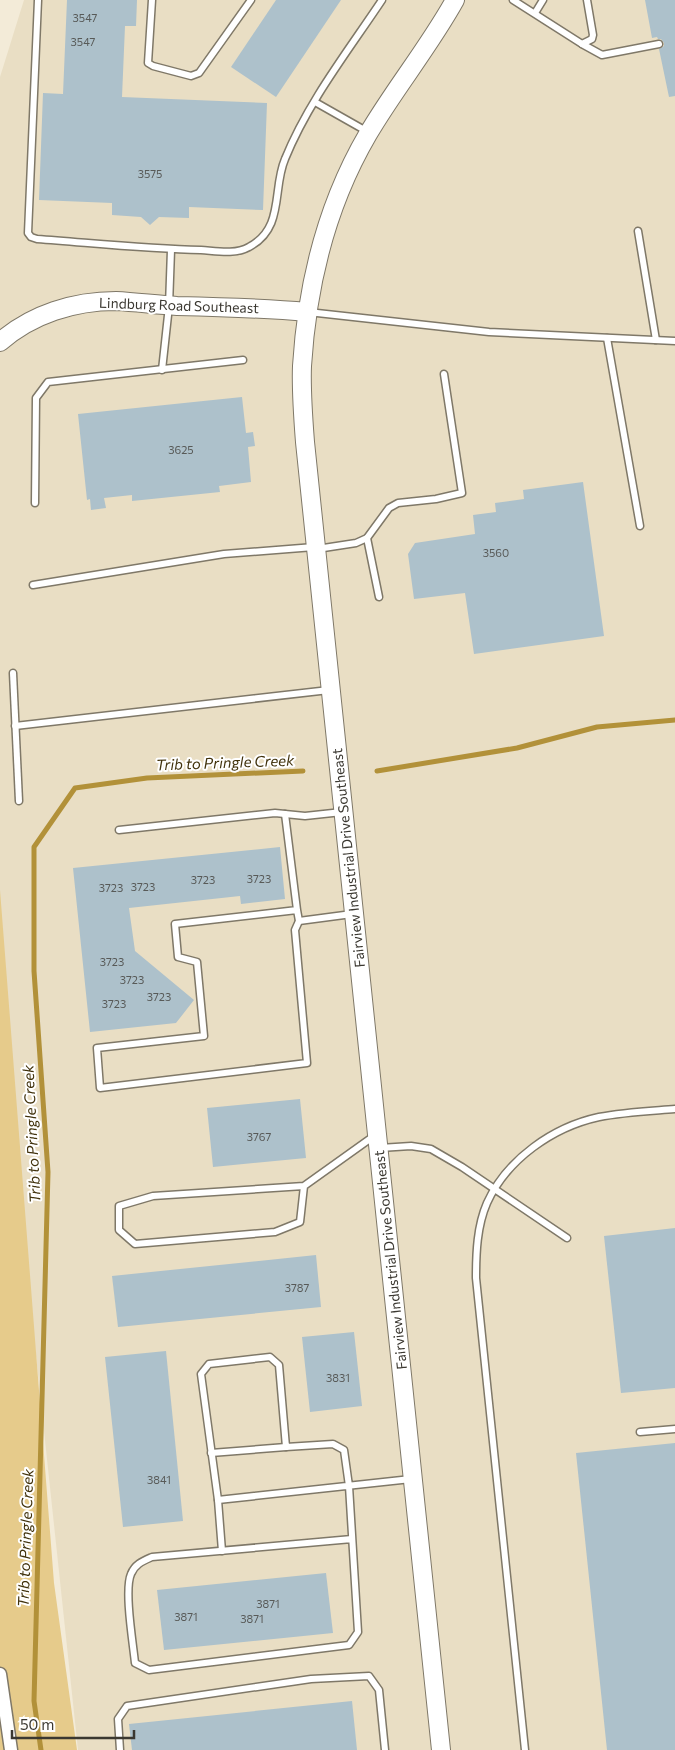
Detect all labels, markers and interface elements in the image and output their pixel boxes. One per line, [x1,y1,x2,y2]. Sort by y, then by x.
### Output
house number: 3547 [73,11,98,24]
house number: 3547 [71,35,96,48]
house number: 3575 [138,167,162,180]
street label: Lindburg Road Southeast [99,294,259,316]
house number: 3625 [168,443,194,456]
house number: 3560 [483,546,509,559]
street label: Fairview Industrial Drive Southeast [328,747,368,968]
water label: Trib to Pringle Creek [156,751,295,773]
house number: 3723 [247,872,271,885]
house number: 3723 [191,873,215,886]
house number: 3723 [131,880,155,893]
house number: 3723 [99,881,123,894]
house number: 3723 [100,955,124,968]
house number: 3723 [120,973,144,986]
house number: 3723 [147,990,171,1003]
house number: 3723 [102,997,126,1010]
water label: Trib to Pringle Creek [18,1064,44,1204]
house number: 3767 [247,1130,271,1143]
street label: Fairview Industrial Drive Southeast [370,1149,410,1370]
house number: 3787 [285,1281,309,1294]
house number: 3831 [326,1371,350,1384]
water label: Trib to Pringle Creek [14,1468,36,1607]
house number: 3841 [147,1473,171,1486]
house number: 3871 [256,1597,280,1610]
house number: 3871 [174,1610,198,1623]
house number: 3871 [240,1612,264,1625]
scale bar [12,1708,135,1740]
text: 50 m [20,1715,54,1733]

